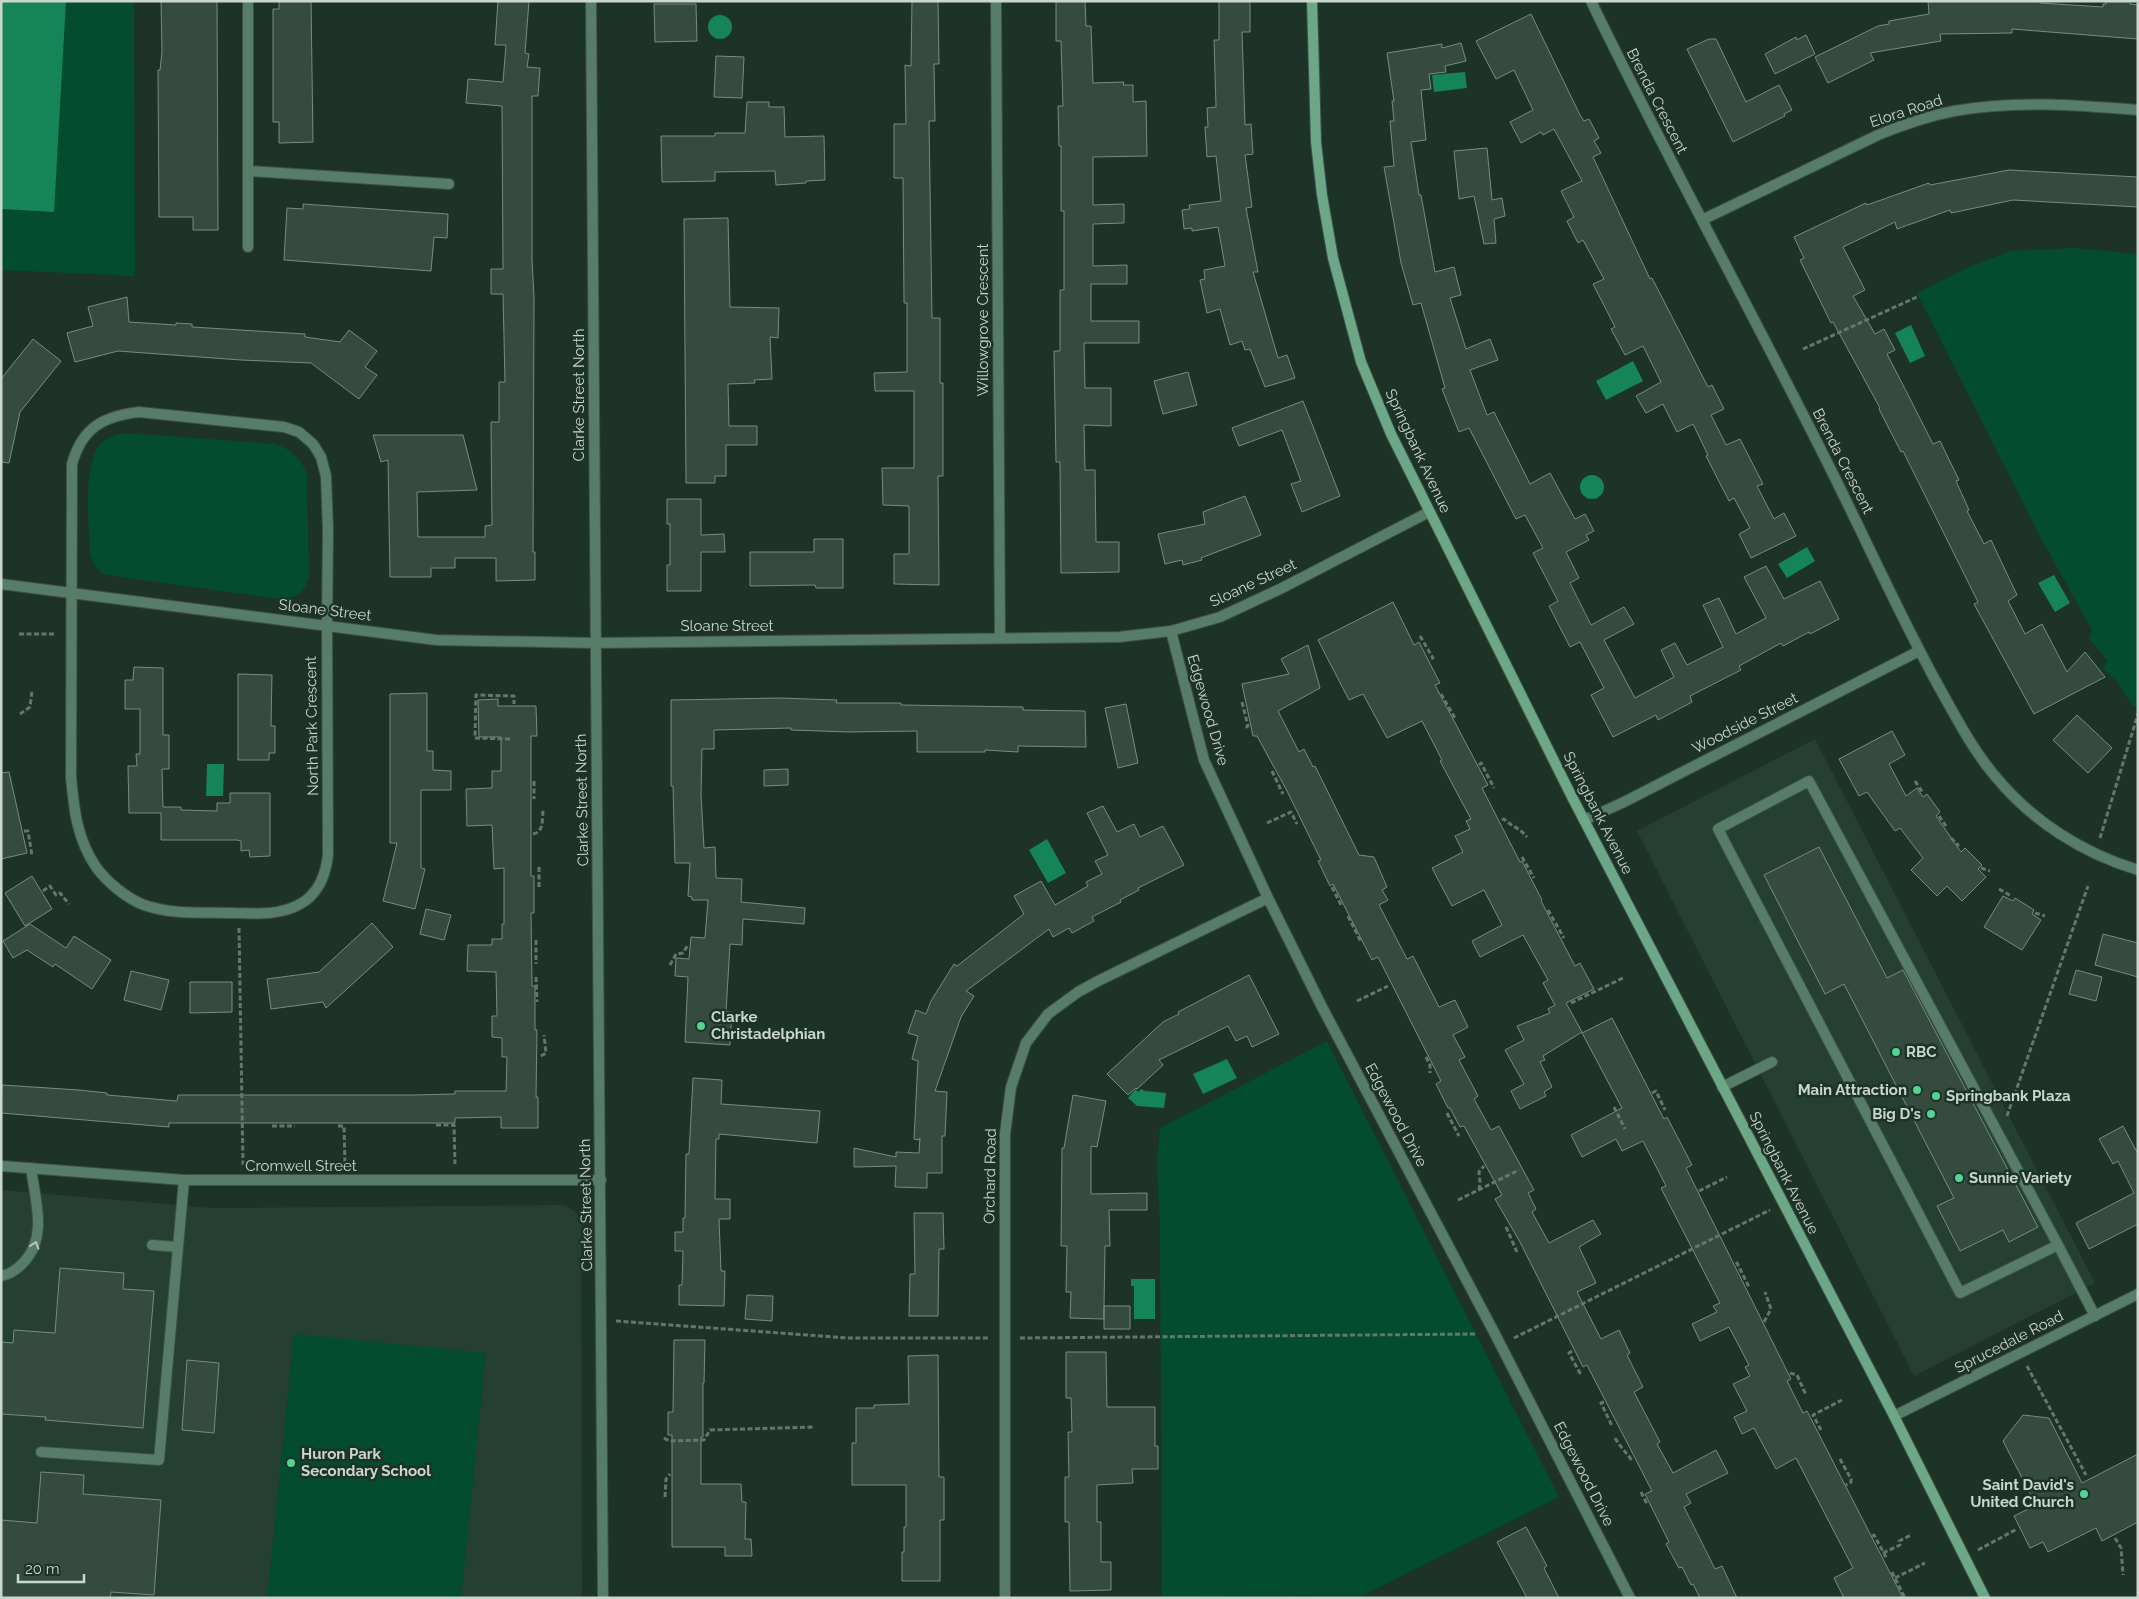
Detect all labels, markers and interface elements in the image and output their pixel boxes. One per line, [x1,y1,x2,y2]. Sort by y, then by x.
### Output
street label: Brenda Crescent [1623,45,1691,157]
street label: Elora Road [1867,91,1945,131]
street label: Willowgrove Crescent [974,243,992,397]
street label: Clarke Street North [570,329,588,461]
street label: Springbank Avenue [1381,386,1455,516]
street label: Brenda Crescent [1809,405,1877,517]
street label: Sloane Street [1207,555,1299,611]
street label: Sloane Street [278,595,372,625]
street label: Sloane Street [680,617,774,635]
street label: Edgewood Drive [1184,652,1233,768]
street label: North Park Crescent [302,656,322,796]
street label: Woodside Street [1689,689,1801,757]
street label: Clarke Street North [572,733,592,867]
street label: Springbank Avenue [1559,749,1637,877]
place label: Clarke Christadelphian [711,1008,825,1043]
marker: Clarke Christadelphian [695,1020,707,1032]
place label: RBC [1906,1043,1936,1061]
marker: RBC [1890,1046,1902,1058]
street label: Edgewood Drive [1361,1060,1431,1170]
place label: Main Attraction [1798,1081,1907,1099]
marker: Main Attraction [1911,1084,1923,1096]
place label: Springbank Plaza [1946,1087,2071,1105]
marker: Springbank Plaza [1930,1090,1942,1102]
place label: Big D's [1872,1105,1921,1123]
marker: Big D's [1925,1108,1937,1120]
street label: Springbank Avenue [1745,1109,1823,1237]
street label: Orchard Road [980,1128,1000,1224]
street label: Clarke Street North [576,1138,596,1272]
street label: Cromwell Street [245,1157,357,1175]
place label: Sunnie Variety [1969,1169,2073,1187]
marker: Sunnie Variety [1953,1172,1965,1184]
one-way arrow [29,1241,39,1249]
street label: Sprucedale Road [1952,1307,2066,1377]
street label: Edgewood Drive [1550,1419,1618,1529]
place label: Huron Park Secondary School [301,1445,431,1480]
marker: Huron Park Secondary School [285,1457,297,1469]
place label: Saint David's United Church [1970,1476,2074,1511]
marker: Saint David's United Church [2078,1488,2090,1500]
scale bar [18,1552,84,1584]
text: 20 m [25,1560,60,1578]

